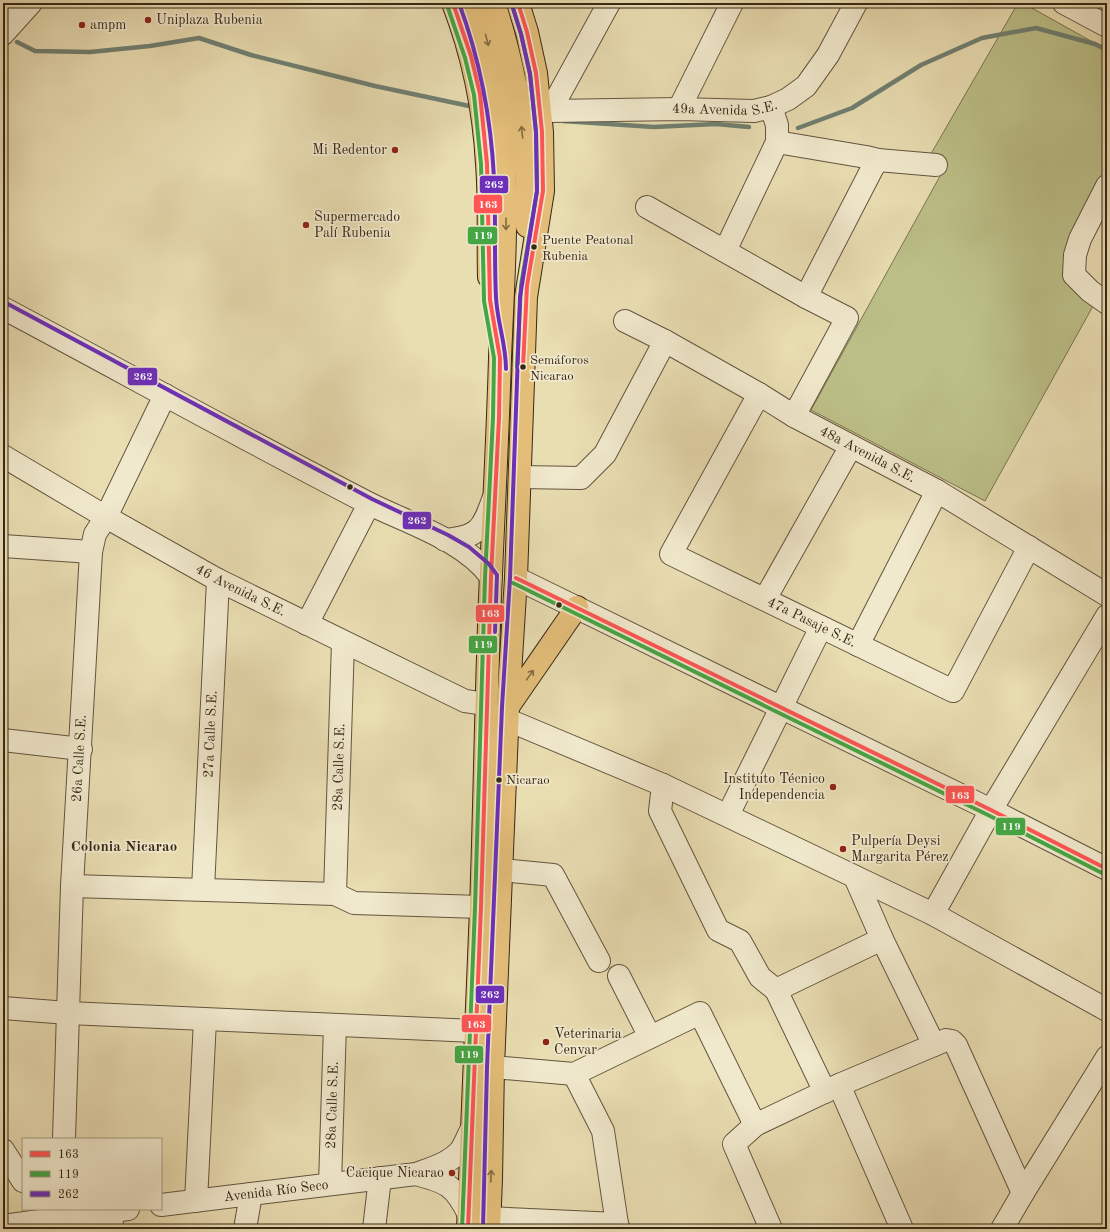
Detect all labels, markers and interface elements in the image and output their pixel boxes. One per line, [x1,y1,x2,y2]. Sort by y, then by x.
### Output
place label: Uniplaza Rubenia [156,13,263,27]
marker: Uniplaza Rubenia [143,15,153,25]
place label: ampm [90,18,126,32]
marker: ampm [77,20,87,30]
one-way arrow [484,33,491,46]
street label: 49a Avenida S.E. [672,98,780,118]
one-way arrow [518,126,526,139]
place label: Mi Redentor [312,143,387,157]
marker: Mi Redentor [390,145,400,155]
line badge: 262 [479,175,509,194]
text: 262 [484,180,504,191]
line badge: 163 [473,194,503,214]
text: 163 [478,200,498,211]
place label: Supermercado Palí Rubenia [314,210,400,240]
one-way arrow [502,217,510,230]
marker: Supermercado Palí Rubenia [301,220,311,230]
line badge: 119 [467,226,498,245]
text: 119 [473,231,493,242]
place label: Puente Peatonal Rubenia [542,234,634,263]
marker: Puente Peatonal Rubenia [529,242,539,252]
place label: Semáforos Nicarao [530,354,589,383]
marker: Semáforos Nicarao [518,362,528,372]
line badge: 262 [127,367,158,386]
text: 262 [133,372,153,383]
street label: 48a Avenida S.E. [817,424,918,485]
unlabelled marker [345,482,355,492]
line badge: 262 [402,511,432,530]
text: 262 [407,516,427,527]
street label: 46 Avenida S.E. [193,562,288,619]
street label: 47a Pasaje S.E. [765,595,858,650]
unlabelled marker [554,600,564,610]
line badge: 163 [475,604,505,623]
text: 163 [480,609,500,620]
line badge: 119 [468,635,498,654]
text: 119 [473,640,493,651]
one-way arrow [526,669,535,680]
street label: 27a Calle S.E. [201,690,220,778]
street label: 26a Calle S.E. [70,714,89,802]
street label: 28a Calle S.E. [331,723,347,811]
place label: Instituto Técnico Independencia [723,772,825,802]
place label: Nicarao [506,774,550,787]
marker: Nicarao [494,775,504,785]
marker: Instituto Técnico Independencia [828,782,838,792]
line badge: 163 [945,785,975,804]
text: 163 [950,791,970,802]
line badge: 119 [995,817,1026,836]
text: 119 [1001,822,1021,833]
place label: Pulpería Deysi Margarita Pérez [851,834,949,864]
district label: Colonia Nicarao [71,840,177,855]
marker: Pulpería Deysi Margarita Pérez [838,844,848,854]
line badge: 262 [475,985,505,1004]
text: 262 [480,990,500,1001]
line badge: 163 [461,1014,492,1033]
text: 163 [466,1020,486,1031]
place label: Veterinaria Cenvar [554,1027,622,1057]
marker: Veterinaria Cenvar [541,1037,551,1047]
line badge: 119 [454,1045,484,1064]
text: 119 [459,1050,479,1061]
street label: 28a Calle S.E. [324,1061,341,1149]
legend [22,1138,162,1210]
text: 163 [58,1149,79,1161]
place label: Cacique Nicarao [346,1166,444,1180]
marker: Cacique Nicarao [447,1168,457,1178]
text: 119 [58,1169,79,1181]
one-way arrow [487,1170,495,1183]
street label: Avenida Río Seco [223,1178,329,1204]
text: 262 [58,1189,79,1201]

